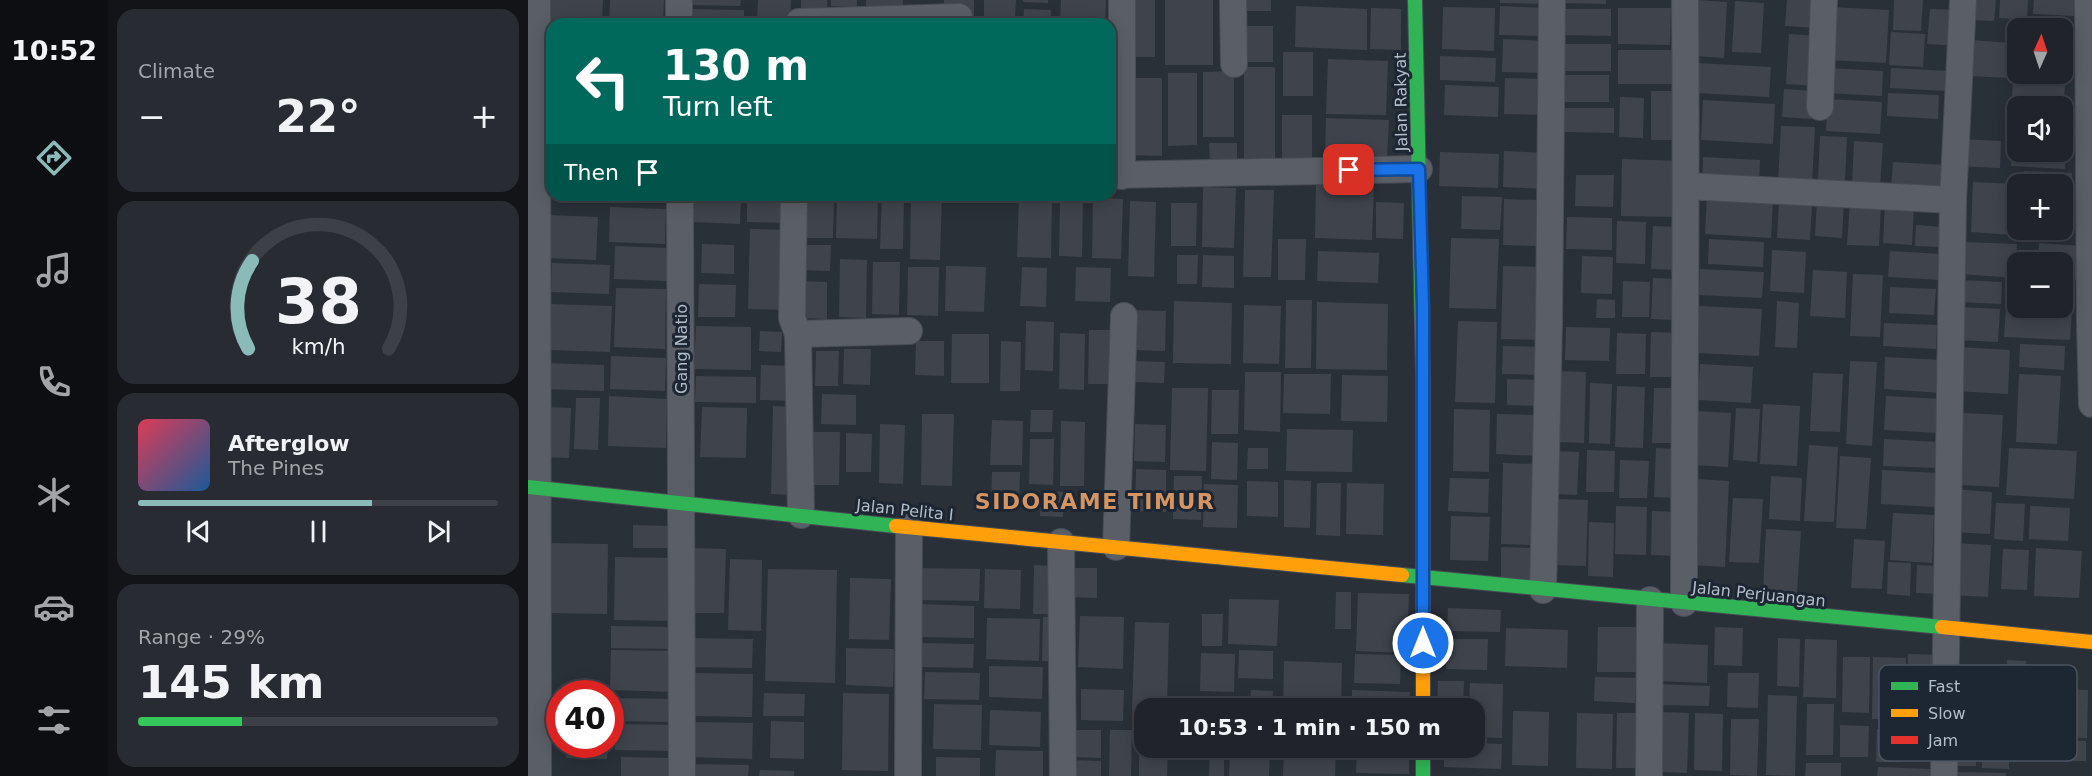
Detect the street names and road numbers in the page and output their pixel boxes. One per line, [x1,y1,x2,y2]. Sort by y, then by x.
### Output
street label: Jalan Rakyat [1391,52,1411,153]
street label: Gang Natio [672,304,691,394]
street label: Jalan Pelita I [854,495,955,525]
street label: Jalan Perjuangan [1690,577,1827,610]

